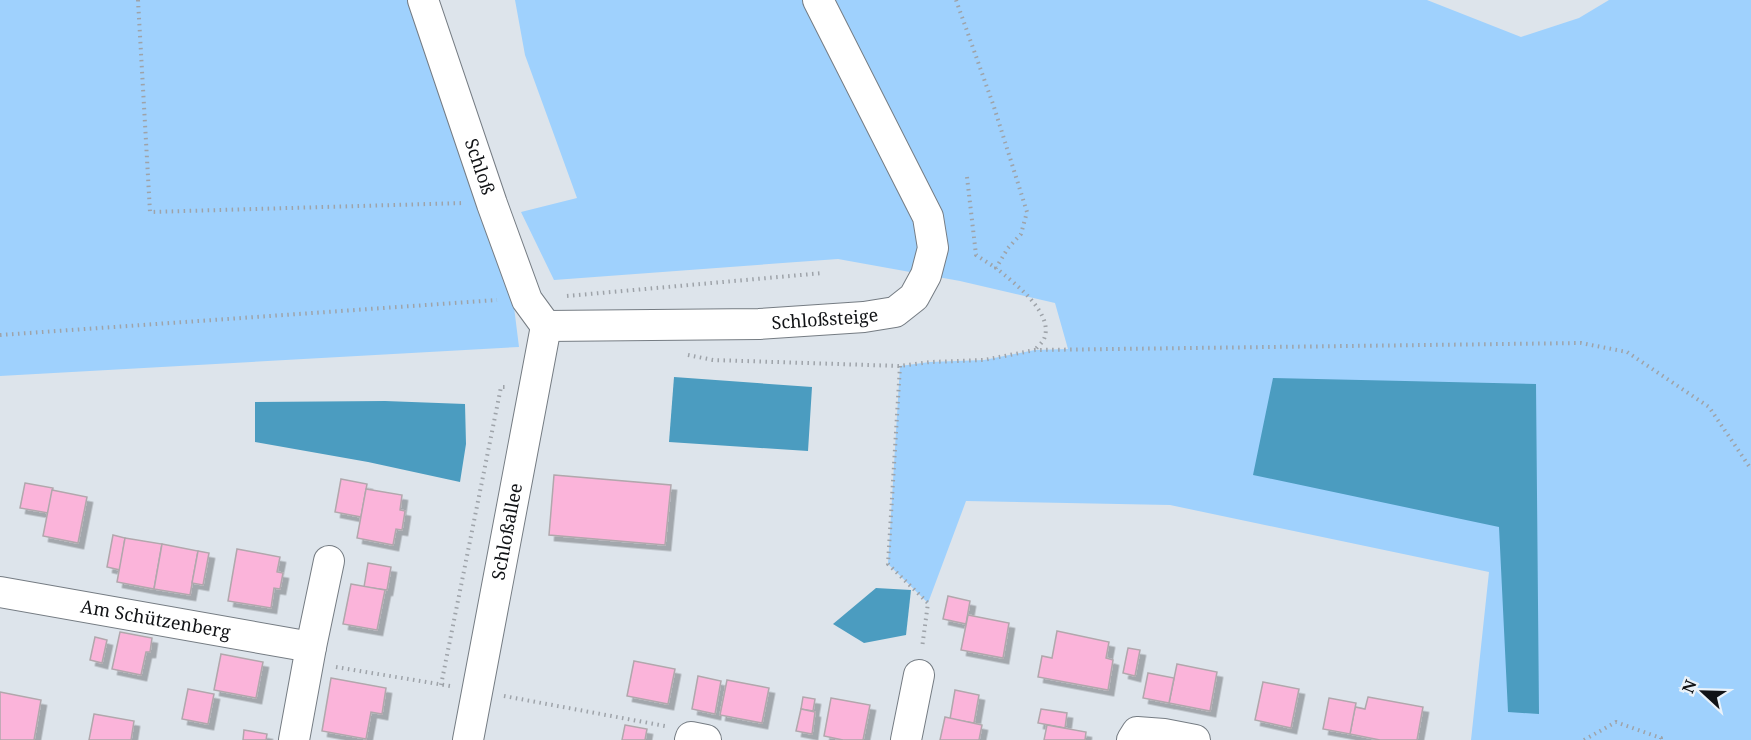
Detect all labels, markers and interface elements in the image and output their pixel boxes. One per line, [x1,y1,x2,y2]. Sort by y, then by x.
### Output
street label: Schloß [460,135,501,198]
street label: Schloßsteige [771,302,880,334]
street label: Schloßallee [485,481,527,582]
street label: Am Schützenberg [79,594,233,644]
north arrow [1673,662,1733,722]
text: N [1677,676,1702,696]

